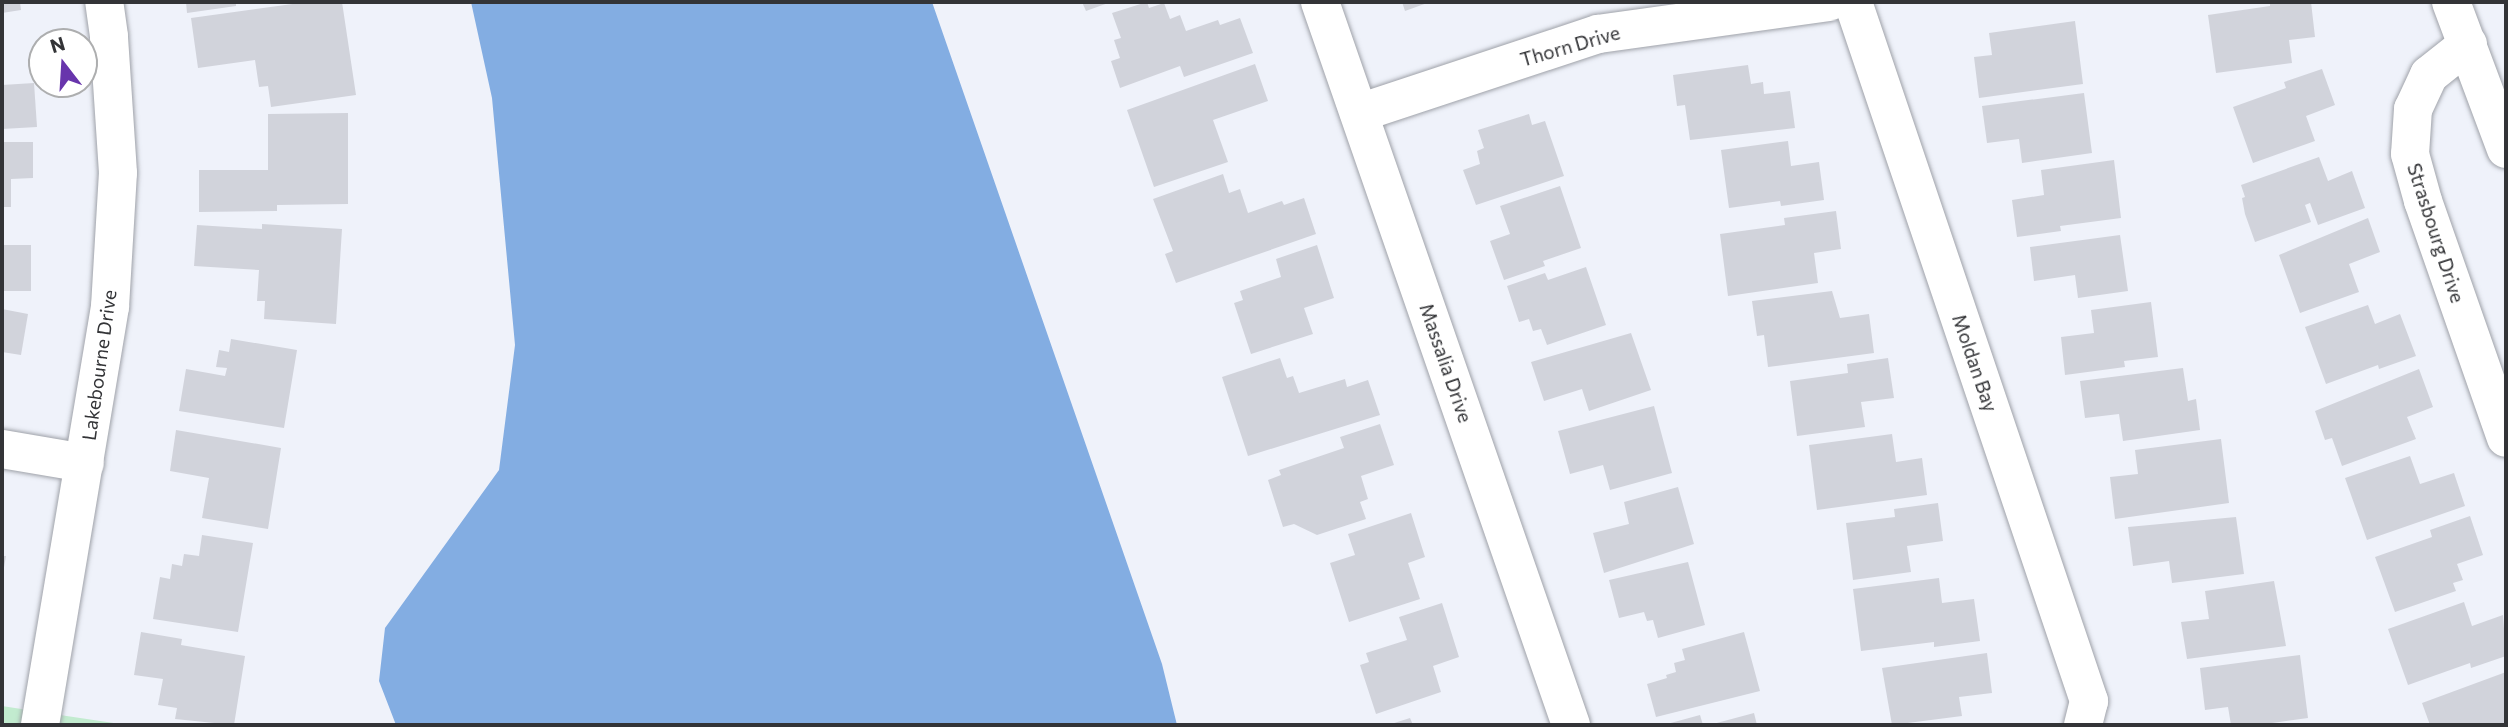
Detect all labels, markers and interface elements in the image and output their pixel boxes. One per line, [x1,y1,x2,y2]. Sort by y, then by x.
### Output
street label: Thorn Drive [1518,21,1622,71]
north arrow [28,28,98,98]
text: N [47,31,67,57]
street label: Strasbourg Drive [2403,160,2469,306]
street label: Lakebourne Drive [77,288,121,442]
street label: Massalia Drive [1415,301,1477,425]
street label: Moldan Bay [1948,311,2002,415]

